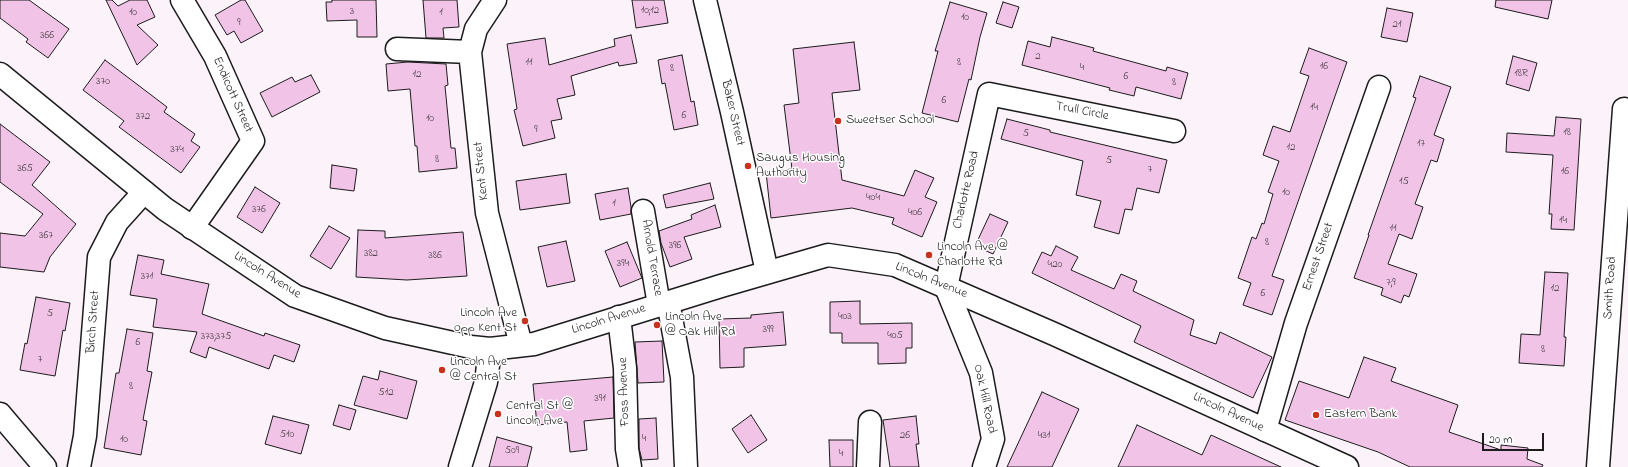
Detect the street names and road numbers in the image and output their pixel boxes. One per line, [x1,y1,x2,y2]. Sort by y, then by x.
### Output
street label: Endicott Street [208,55,256,135]
street label: Baker Street [717,78,747,148]
street label: Trull Circle [1054,99,1110,125]
street label: Kent Street [471,141,493,201]
street label: Charlotte Road [950,150,984,230]
street label: Arnold Terrace [637,218,665,298]
street label: Ernest Street [1300,221,1338,293]
street label: Lincoln Avenue [230,249,304,303]
street label: Smith Road [1601,256,1621,320]
street label: Lincoln Avenue [893,259,969,303]
street label: Birch Street [84,290,104,354]
street label: Lincoln Avenue [570,301,648,339]
street label: Foss Avenue [616,357,634,427]
street label: Oak Hill Road [969,363,999,435]
street label: Lincoln Avenue [1190,390,1266,436]

